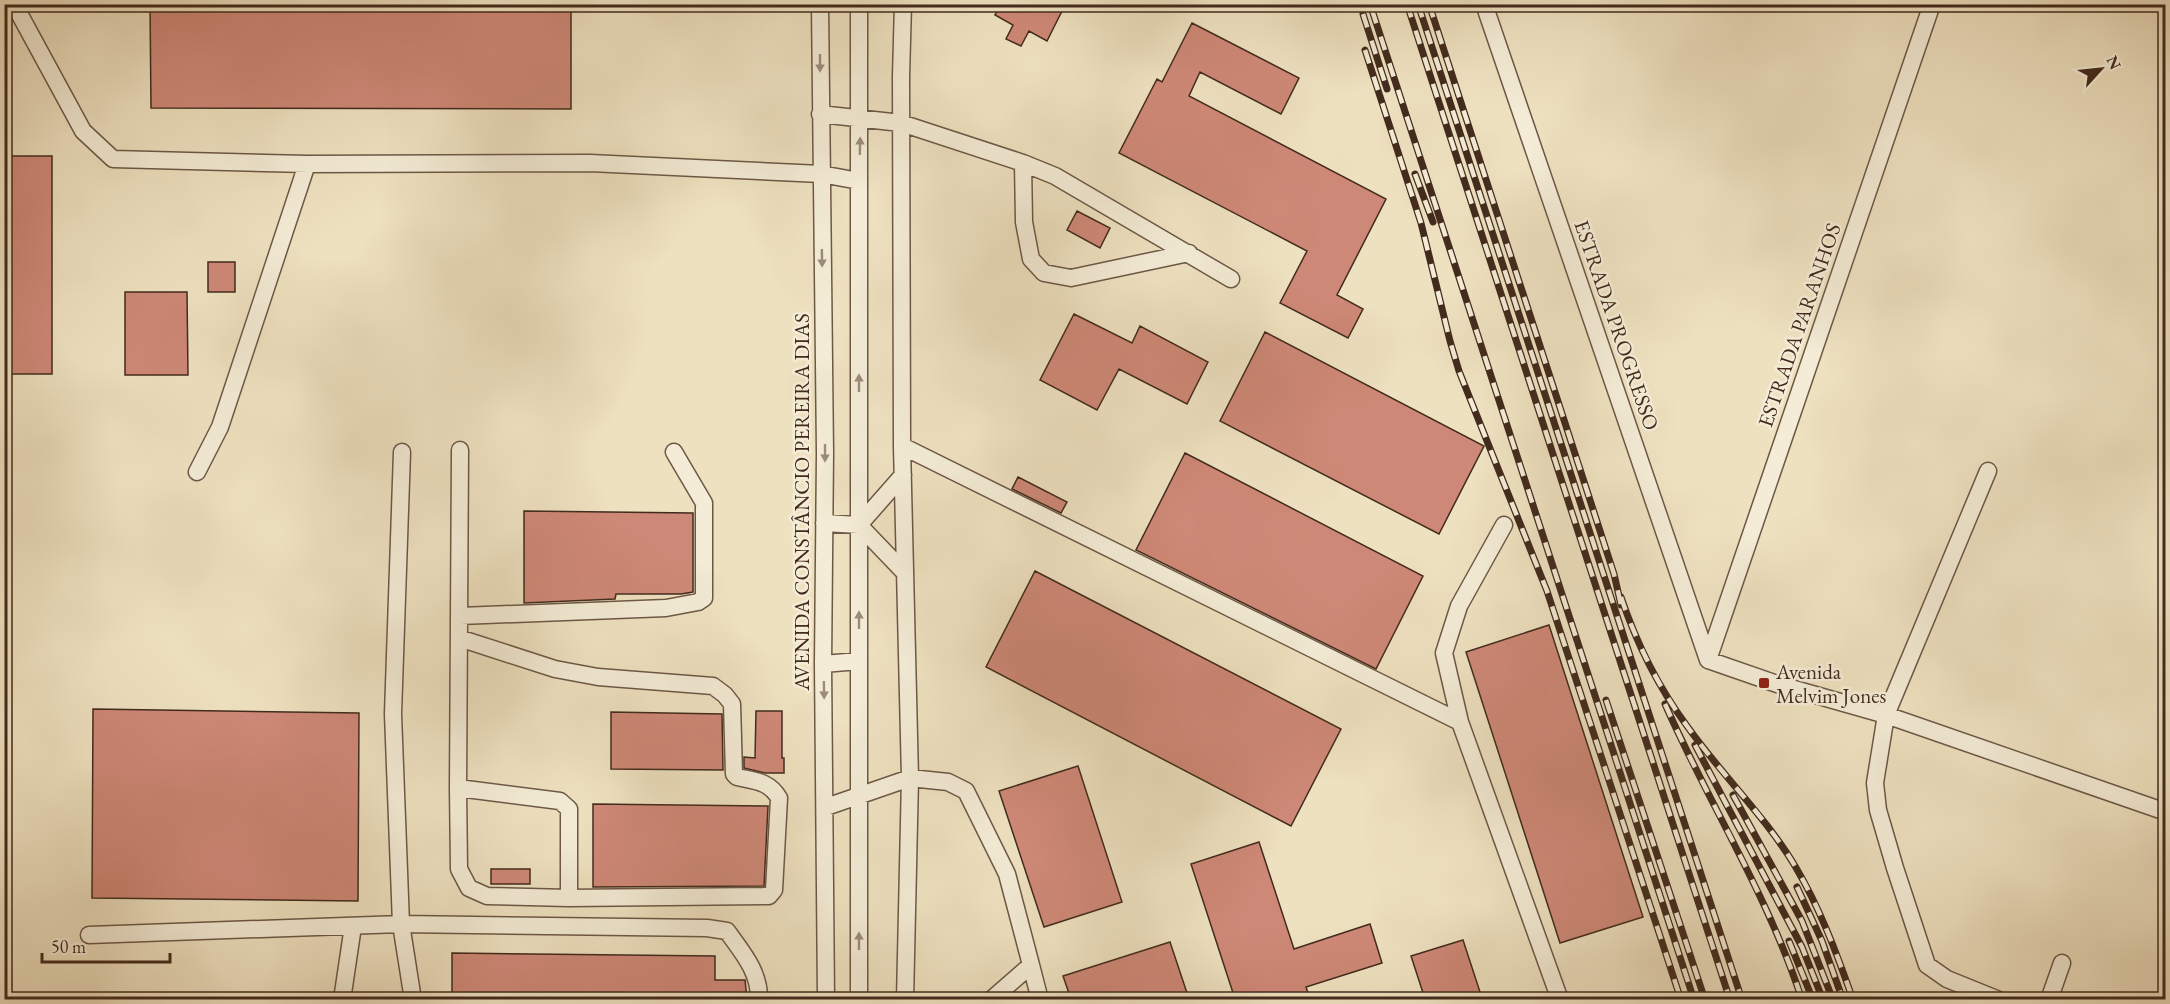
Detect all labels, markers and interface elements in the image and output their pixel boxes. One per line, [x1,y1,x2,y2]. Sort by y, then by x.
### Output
north arrow [2071,39,2131,99]
text: N [2102,52,2126,73]
one-way arrow [815,53,825,72]
one-way arrow [855,137,865,156]
street label: ESTRADA PROGRESSO [1568,216,1666,434]
street label: ESTRADA PARANHOS [1751,219,1847,431]
one-way arrow [817,248,827,267]
street label: AVENIDA CONSTÂNCIO PEREIRA DIAS [788,313,815,692]
one-way arrow [854,374,864,393]
one-way arrow [820,443,830,462]
one-way arrow [854,611,864,630]
place label: Avenida Melvim Jones [1775,658,1886,709]
marker: Avenida Melvim Jones [1757,676,1771,690]
one-way arrow [819,680,828,699]
scale bar [42,926,170,964]
one-way arrow [854,932,864,951]
text: 50 m [51,935,86,958]

